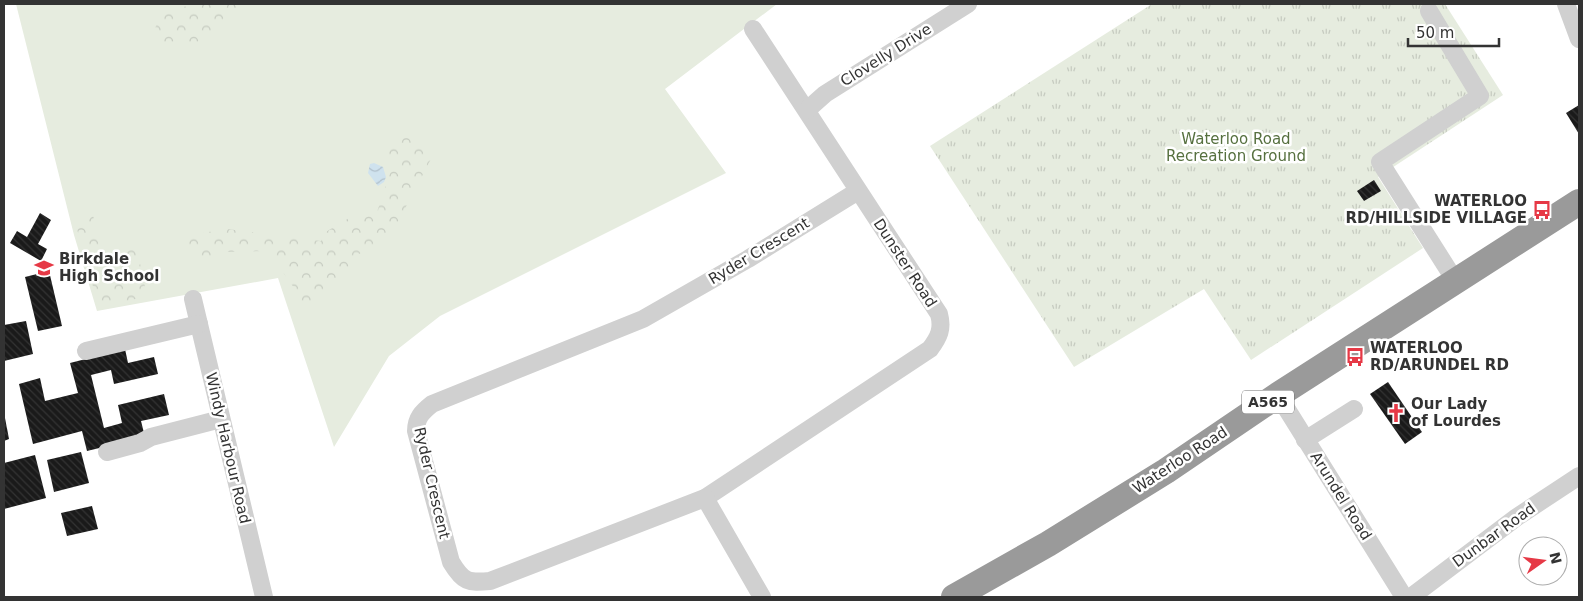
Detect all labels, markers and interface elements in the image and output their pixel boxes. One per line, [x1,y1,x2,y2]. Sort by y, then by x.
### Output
scale bar [1408,15,1499,47]
street label: Clovelly Drive [837,20,935,90]
text: 50 m [1416,24,1454,42]
park label: Waterloo Road Recreation Ground [1166,130,1306,165]
place label: WATERLOO RD/HILLSIDE VILLAGE [1345,192,1527,227]
bus stop icon: WATERLOO RD/HILLSIDE VILLAGE [1531,199,1553,221]
street label: Ryder Crescent [705,214,813,288]
street label: Dunster Road [870,215,940,311]
place label: Birkdale High School [59,250,159,285]
school or university icon: Birkdale High School [33,257,55,279]
place label: WATERLOO RD/ARUNDEL RD [1370,339,1509,374]
bus stop icon: WATERLOO RD/ARUNDEL RD [1344,346,1366,368]
street label: Windy Harbour Road [202,371,254,525]
road number: A565 [1242,391,1294,414]
place label: Our Lady of Lourdes [1411,395,1501,430]
church icon: Our Lady of Lourdes [1385,402,1407,424]
street label: Waterloo Road [1129,423,1231,497]
street label: Ryder Crescent [410,425,454,541]
street label: Arundel Road [1307,448,1375,544]
street label: Dunbar Road [1449,499,1539,571]
north arrow [1518,536,1568,586]
text: N [1546,550,1565,565]

